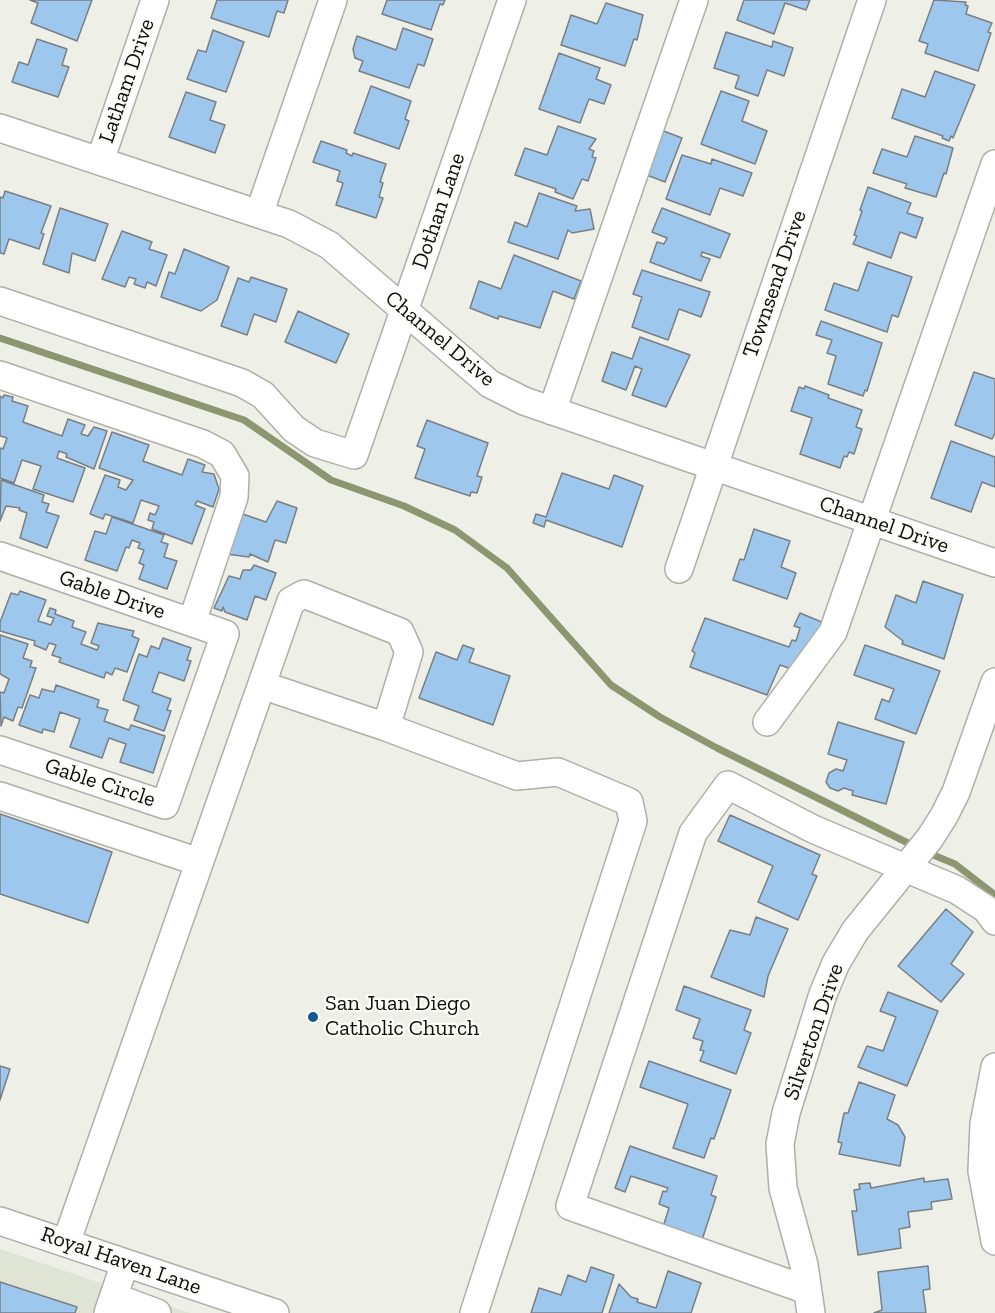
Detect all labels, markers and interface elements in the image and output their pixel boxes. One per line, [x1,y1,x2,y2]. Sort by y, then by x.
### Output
street label: Latham Drive [93,15,161,147]
street label: Dothan Lane [407,149,471,273]
street label: Townsend Drive [737,207,813,361]
street label: Channel Drive [380,285,500,393]
street label: Channel Drive [816,490,952,560]
street label: Gable Drive [55,565,169,625]
street label: Gable Circle [41,753,159,813]
street label: Silverton Drive [778,960,850,1104]
place label: San Juan Diego Catholic Church [325,991,479,1042]
marker: San Juan Diego Catholic Church [306,1010,320,1024]
street label: Royal Haven Lane [37,1221,205,1301]

